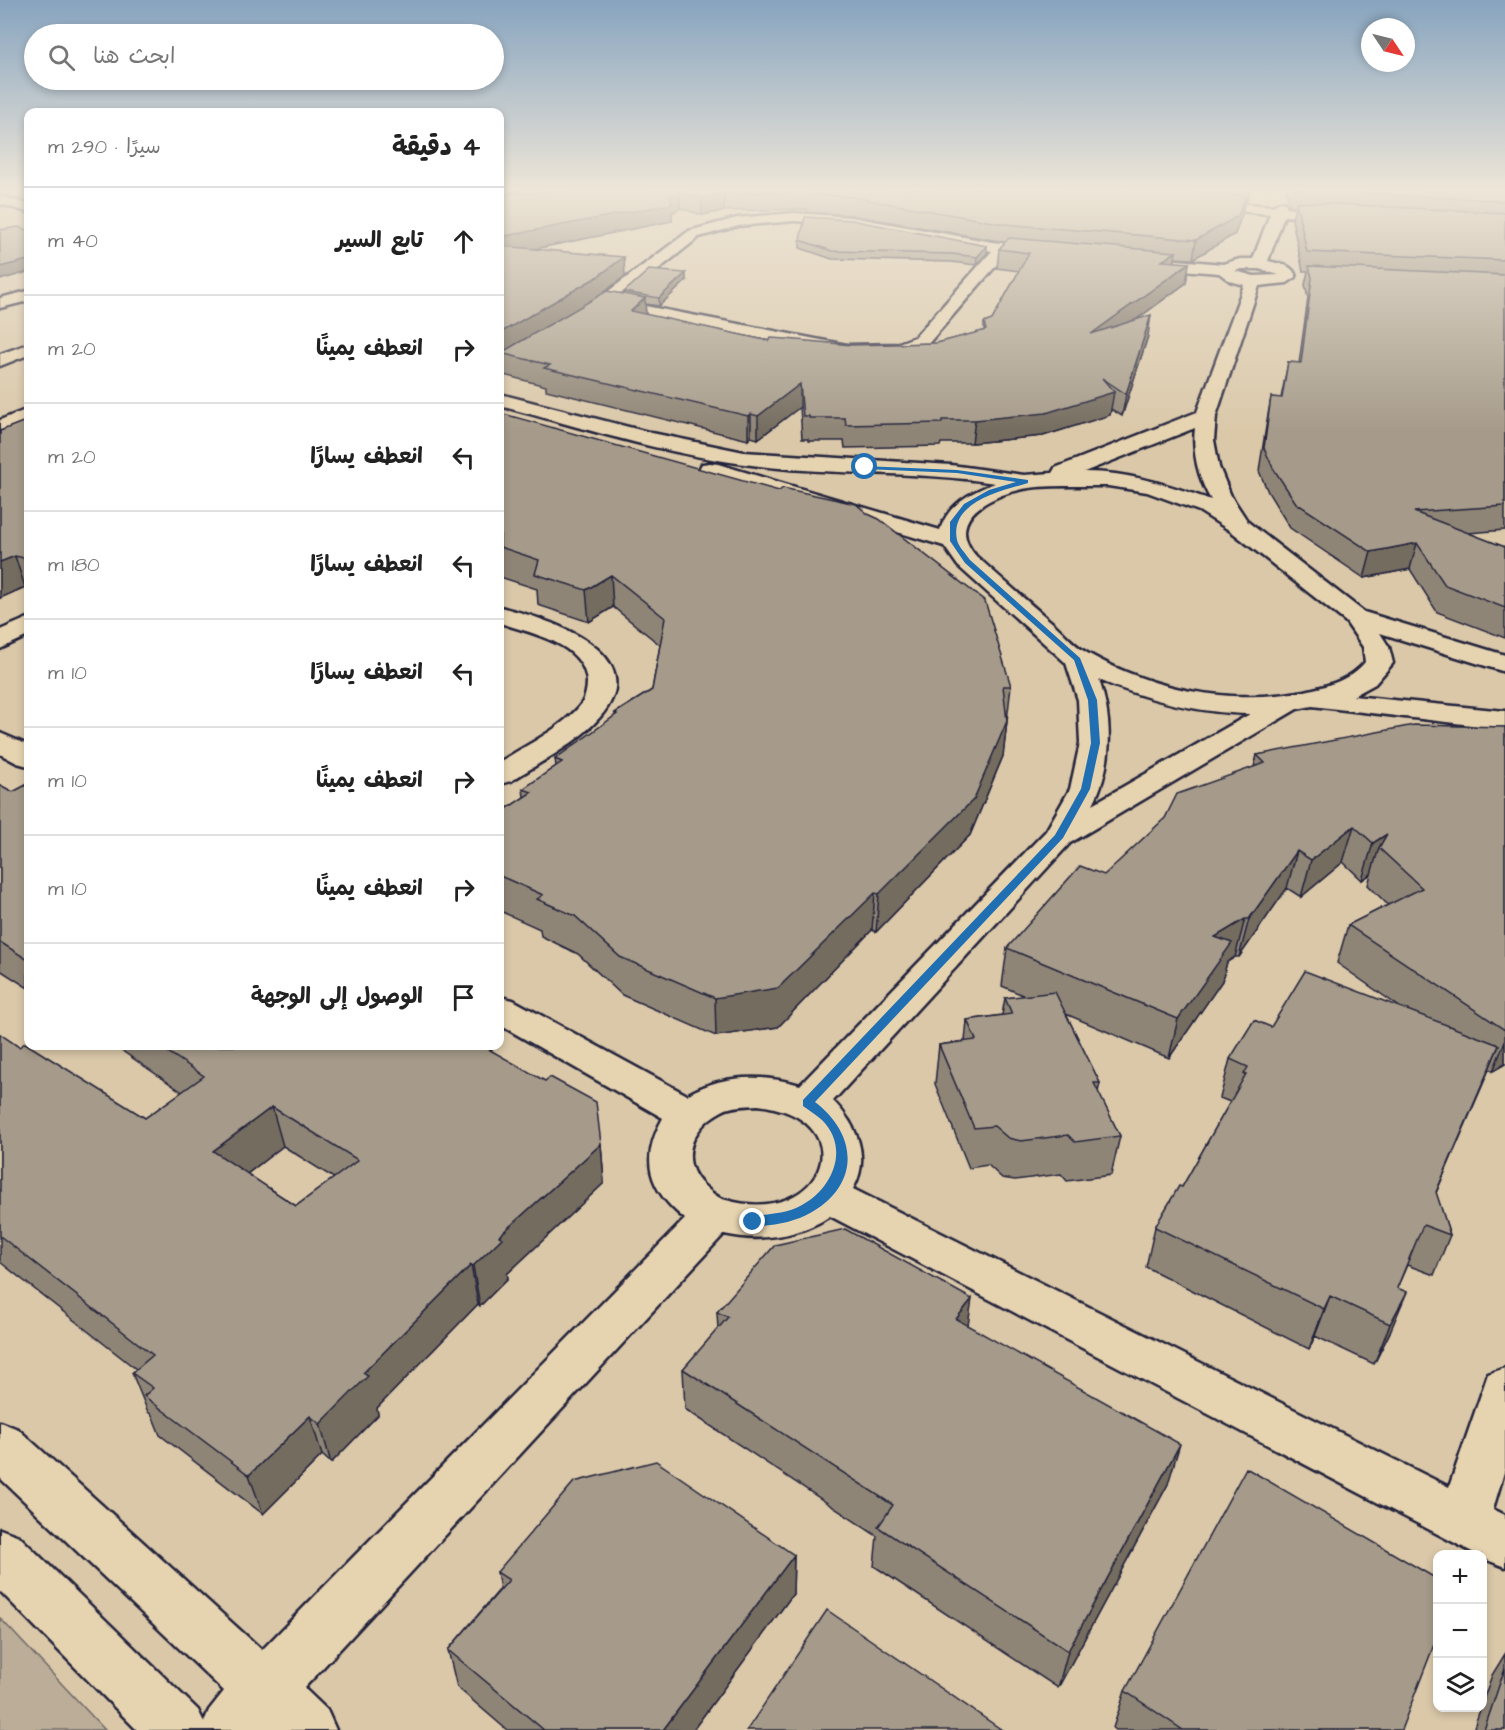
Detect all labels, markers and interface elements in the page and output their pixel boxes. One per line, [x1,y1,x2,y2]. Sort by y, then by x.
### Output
north arrow [1361,18,1415,72]
search box [24,24,504,90]
icon: search [45,41,78,74]
text: ابحث هنا [93,41,175,72]
text: 4 دقيقة [392,129,480,165]
text: سيرًا · 290 m [48,133,161,161]
text: تابع السير [336,225,423,256]
icon: ahead [447,225,480,258]
text: 40 m [48,227,98,255]
text: انعطف يمينًا [316,333,423,364]
icon: right [447,333,480,366]
text: 20 m [48,335,96,363]
text: انعطف يسارًا [310,441,423,472]
icon: left [447,441,480,474]
text: 20 m [48,443,96,471]
route start [851,453,877,479]
text: انعطف يسارًا [310,549,423,580]
icon: left [447,549,480,582]
text: 180 m [48,551,100,579]
text: انعطف يسارًا [310,657,423,688]
icon: left [447,657,480,690]
text: 10 m [48,659,87,687]
text: انعطف يمينًا [316,765,423,796]
icon: right [447,765,480,798]
text: 10 m [48,767,87,795]
text: انعطف يمينًا [316,873,423,904]
icon: right [447,873,480,906]
text: 10 m [48,875,87,903]
text: الوصول إلى الوجهة [251,981,423,1012]
icon: arrive [447,981,480,1014]
route end [739,1208,765,1234]
map controls [1433,1550,1487,1712]
button: + [1433,1550,1487,1604]
button: − [1433,1604,1487,1658]
button: layers [1433,1658,1487,1712]

